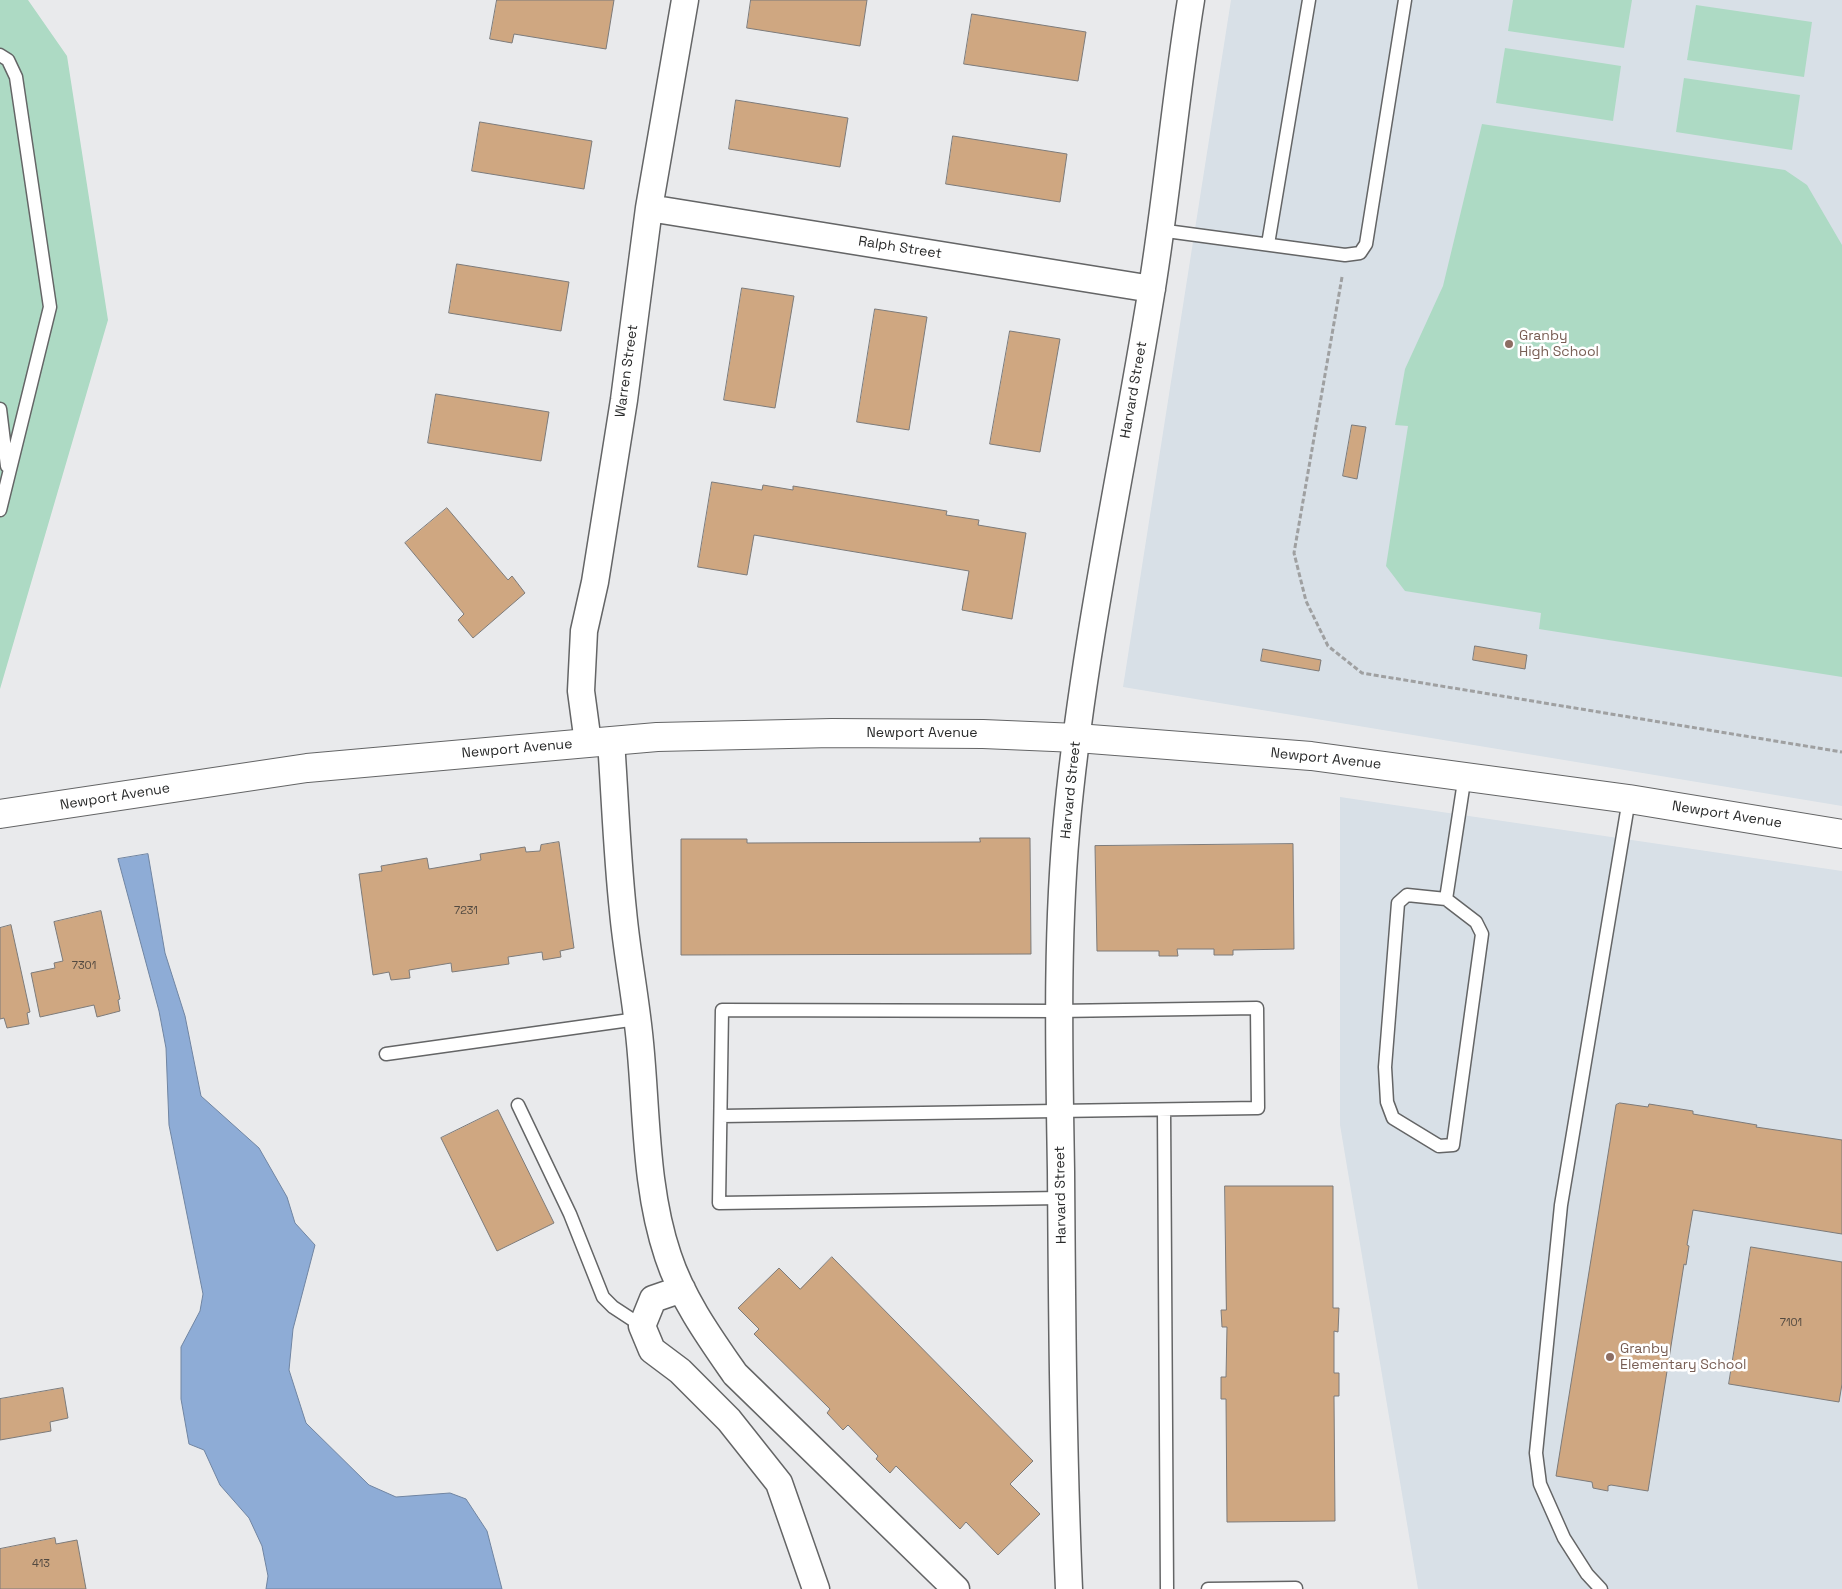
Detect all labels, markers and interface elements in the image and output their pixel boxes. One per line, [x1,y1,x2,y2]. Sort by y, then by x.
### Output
street label: Ralph Street [857,233,943,263]
street label: Warren Street [612,323,642,419]
place label: Granby High School [1519,328,1599,361]
marker: Granby High School [1503,338,1515,350]
street label: Harvard Street [1117,340,1151,440]
street label: Newport Avenue [866,725,978,741]
street label: Newport Avenue [461,736,573,762]
street label: Harvard Street [1058,740,1084,840]
street label: Newport Avenue [1270,745,1382,773]
street label: Newport Avenue [59,780,171,814]
street label: Newport Avenue [1671,798,1783,832]
house number: 7231 [454,904,478,918]
house number: 7301 [72,959,96,973]
street label: Harvard Street [1052,1146,1070,1244]
house number: 7101 [1780,1316,1802,1330]
place label: Granby Elementary School [1620,1341,1746,1374]
marker: Granby Elementary School [1604,1351,1616,1363]
house number: 413 [32,1557,50,1571]

